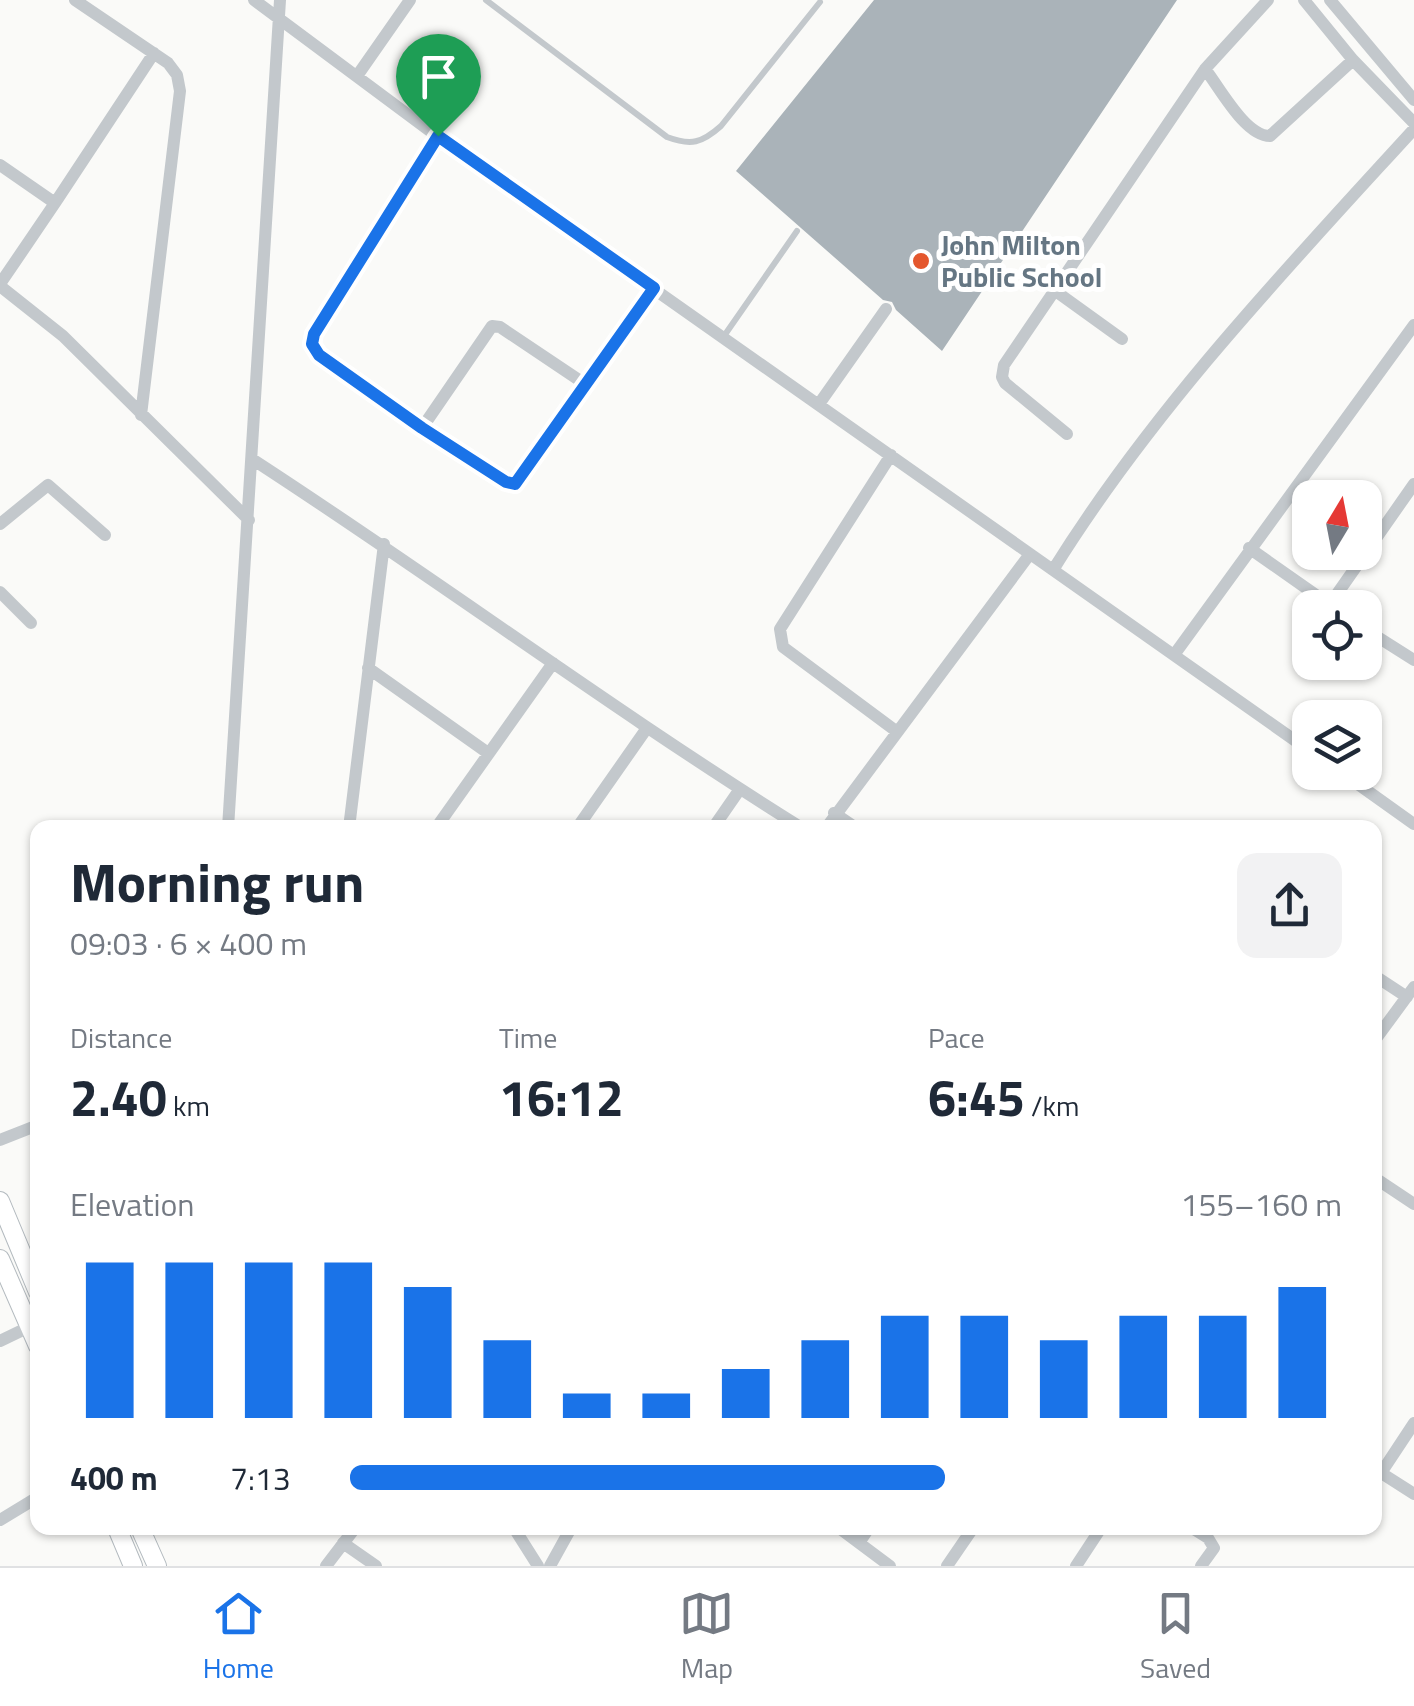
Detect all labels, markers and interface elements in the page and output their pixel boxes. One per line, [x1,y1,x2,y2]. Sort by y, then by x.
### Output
pin [396,34,481,137]
icon: arrive [411,49,466,104]
place label: John Milton Public School [941,223,1102,298]
marker: John Milton Public School [910,250,932,272]
north arrow [1292,480,1382,570]
map controls [1292,480,1382,790]
button: locate [1292,590,1382,680]
button: layers [1292,700,1382,790]
text: Morning run [70,840,364,923]
button: share [1237,853,1342,958]
text: 09:03 · 6 × 400 m [70,919,307,967]
text: Distance [70,1016,172,1059]
text: Time [499,1016,557,1059]
text: Pace [928,1016,985,1059]
text: 2.40 [70,1059,167,1135]
text: 16:12 [499,1059,624,1135]
text: 6:45 [928,1059,1025,1135]
text: km [167,1084,210,1127]
text: /km [1025,1084,1079,1127]
text: Elevation [70,1180,194,1228]
text: 155–160 m [1180,1180,1342,1228]
text: 400 m [70,1454,158,1502]
text: 7:13 [230,1454,291,1502]
tab: Home [203,1586,274,1689]
tab: Map [679,1586,734,1689]
tab: Saved [1140,1586,1211,1689]

